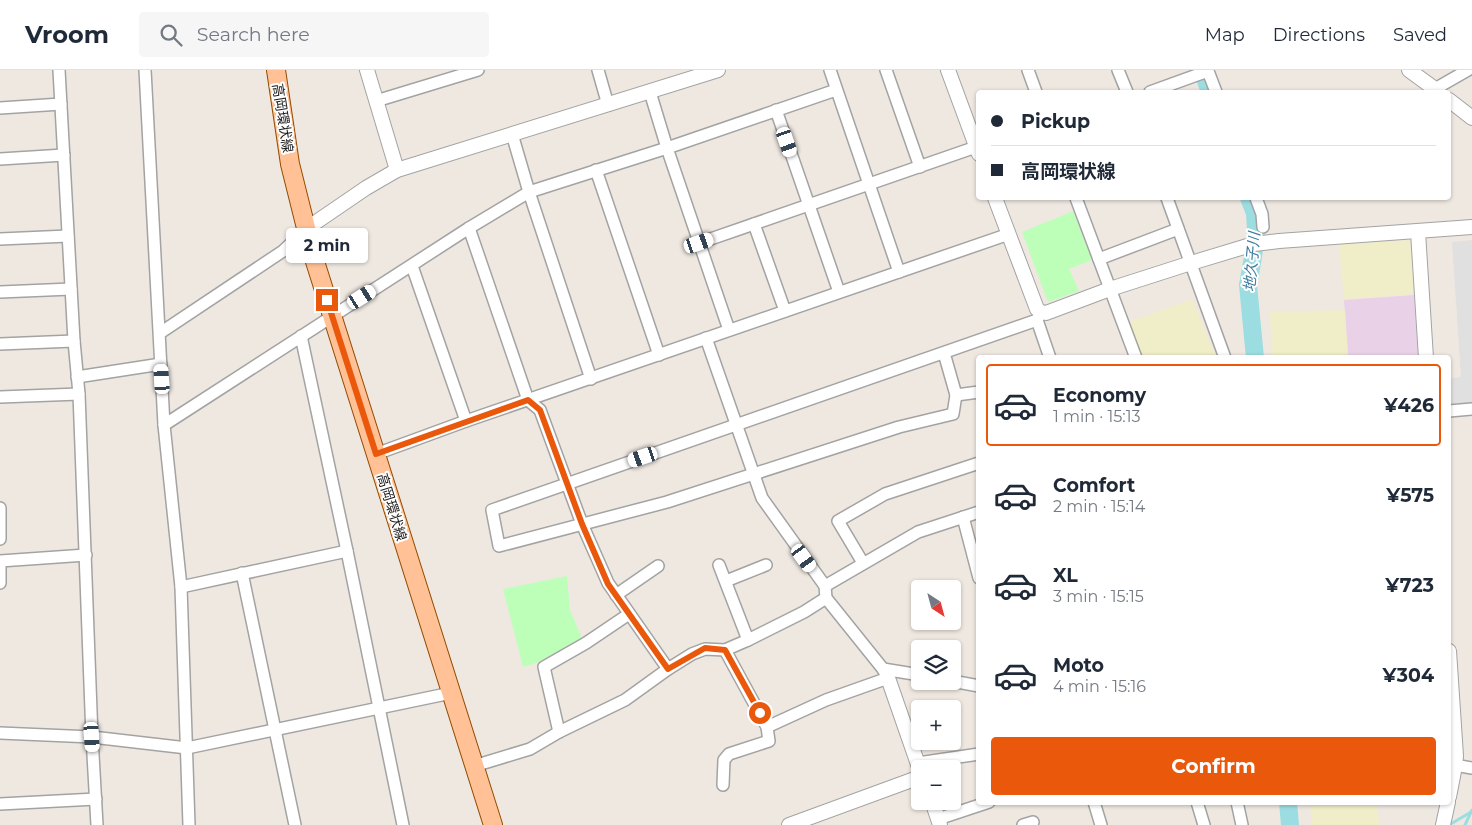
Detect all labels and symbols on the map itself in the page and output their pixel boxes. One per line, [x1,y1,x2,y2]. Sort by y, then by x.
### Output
street label: 高岡環状線 [269,82,297,154]
car [775,125,798,159]
callout: 2 min [286,228,368,262]
water label: 地久子川 [1239,229,1264,293]
car [682,231,715,255]
car [345,283,378,311]
route end [316,289,338,311]
car [153,364,170,394]
car [626,445,659,469]
street label: 高岡環状線 [373,471,411,543]
car [789,541,818,575]
north arrow [911,580,961,630]
route start [749,702,771,724]
car [83,722,100,752]

